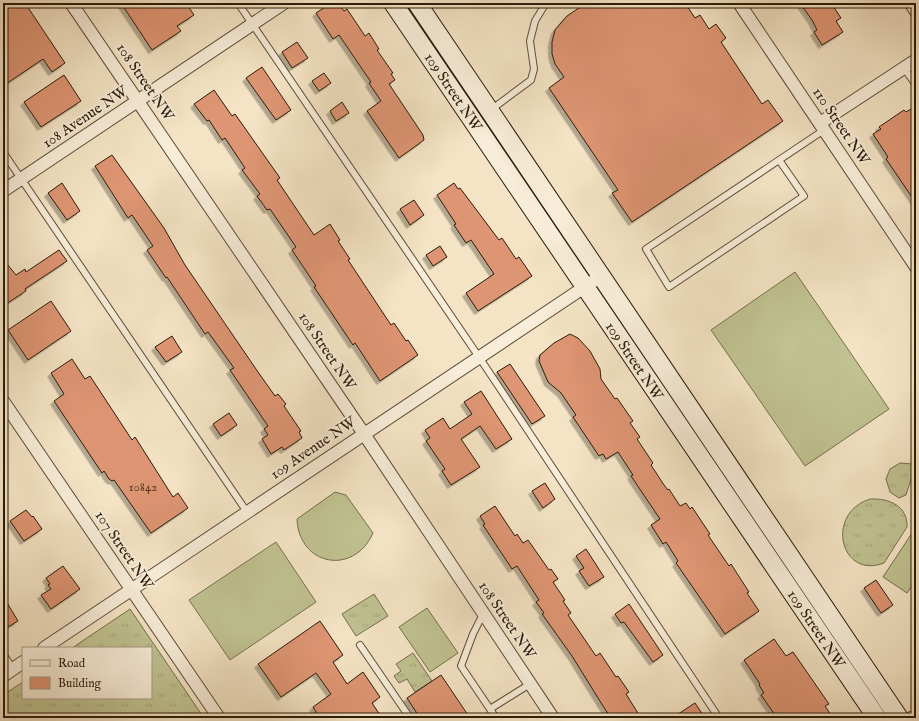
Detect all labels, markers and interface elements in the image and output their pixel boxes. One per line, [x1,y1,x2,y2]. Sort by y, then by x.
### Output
street label: 108 Street NW [112,39,178,125]
street label: 109 Street NW [420,49,487,135]
street label: 108 Avenue NW [39,81,132,152]
street label: 110 Street NW [808,84,874,169]
street label: 108 Street NW [294,308,360,394]
street label: 109 Street NW [601,318,668,404]
street label: 109 Avenue NW [267,412,360,484]
house number: 10842 [129,479,157,496]
street label: 107 Street NW [91,507,158,594]
street label: 108 Street NW [474,577,540,663]
street label: 109 Street NW [783,586,850,672]
legend [22,647,152,699]
text: Road [58,656,86,671]
text: Building [58,676,102,691]

